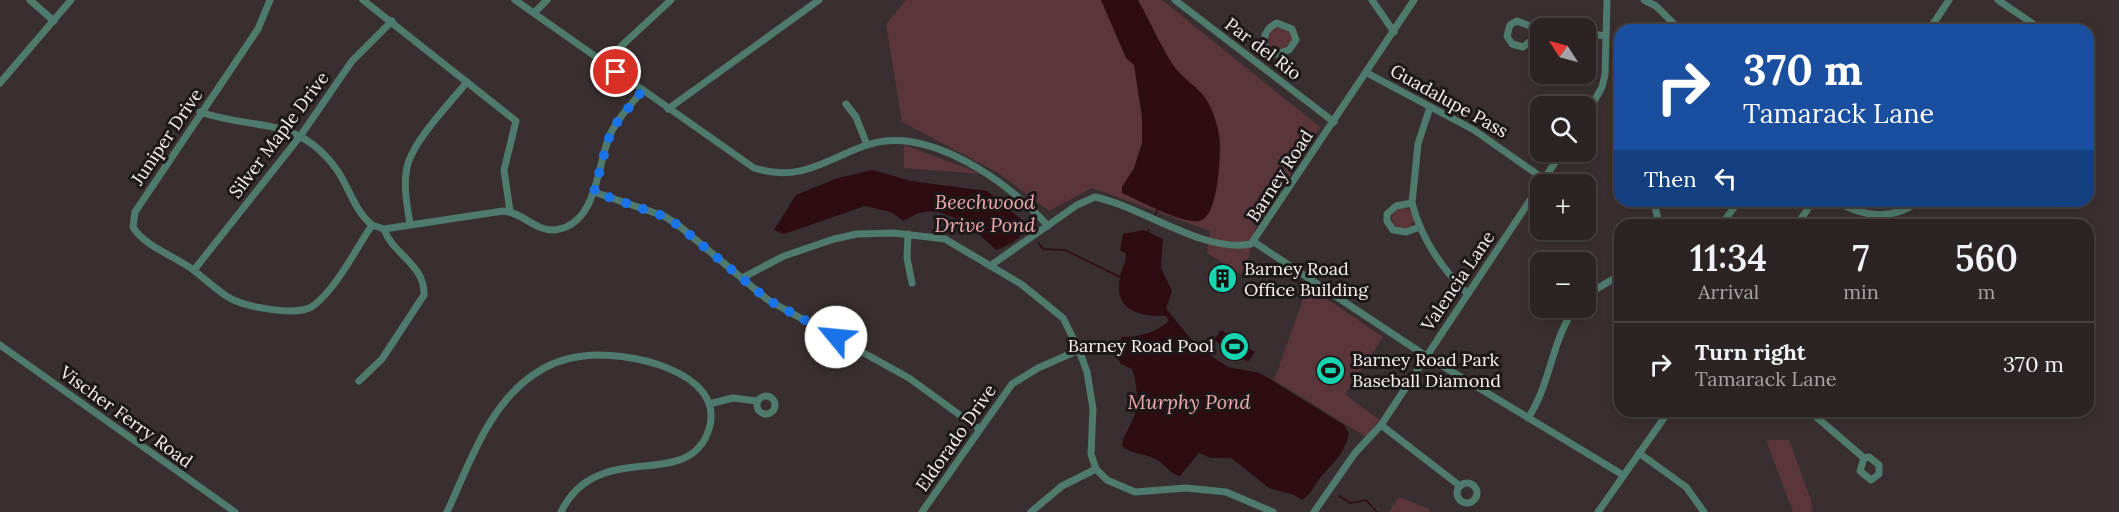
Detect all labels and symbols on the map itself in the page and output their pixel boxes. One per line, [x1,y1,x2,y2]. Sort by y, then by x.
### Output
street label: Par del Rio [1221,12,1306,85]
north arrow [1530,18,1596,84]
pin [590,46,641,97]
street label: Guadalupe Pass [1386,59,1512,142]
street label: Silver Maple Drive [224,67,334,202]
street label: Juniper Drive [125,84,207,190]
street label: Barney Road [1241,125,1318,226]
water label: Beechwood Drive Pond [934,189,1036,237]
street label: Valencia Lane [1415,226,1500,336]
place label: Barney Road Office Building [1244,257,1369,301]
building icon: Barney Road Office Building [1207,263,1239,295]
position arrow [804,305,868,369]
sports icon: Barney Road Pool [1219,330,1251,362]
place label: Barney Road Pool [1068,334,1214,357]
place label: Barney Road Park Baseball Diamond [1352,348,1501,392]
sports icon: Barney Road Park Baseball Diamond [1315,354,1347,386]
street label: Vischer Ferry Road [55,360,197,473]
street label: Eldorado Drive [910,380,1001,496]
water label: Murphy Pond [1127,389,1251,414]

